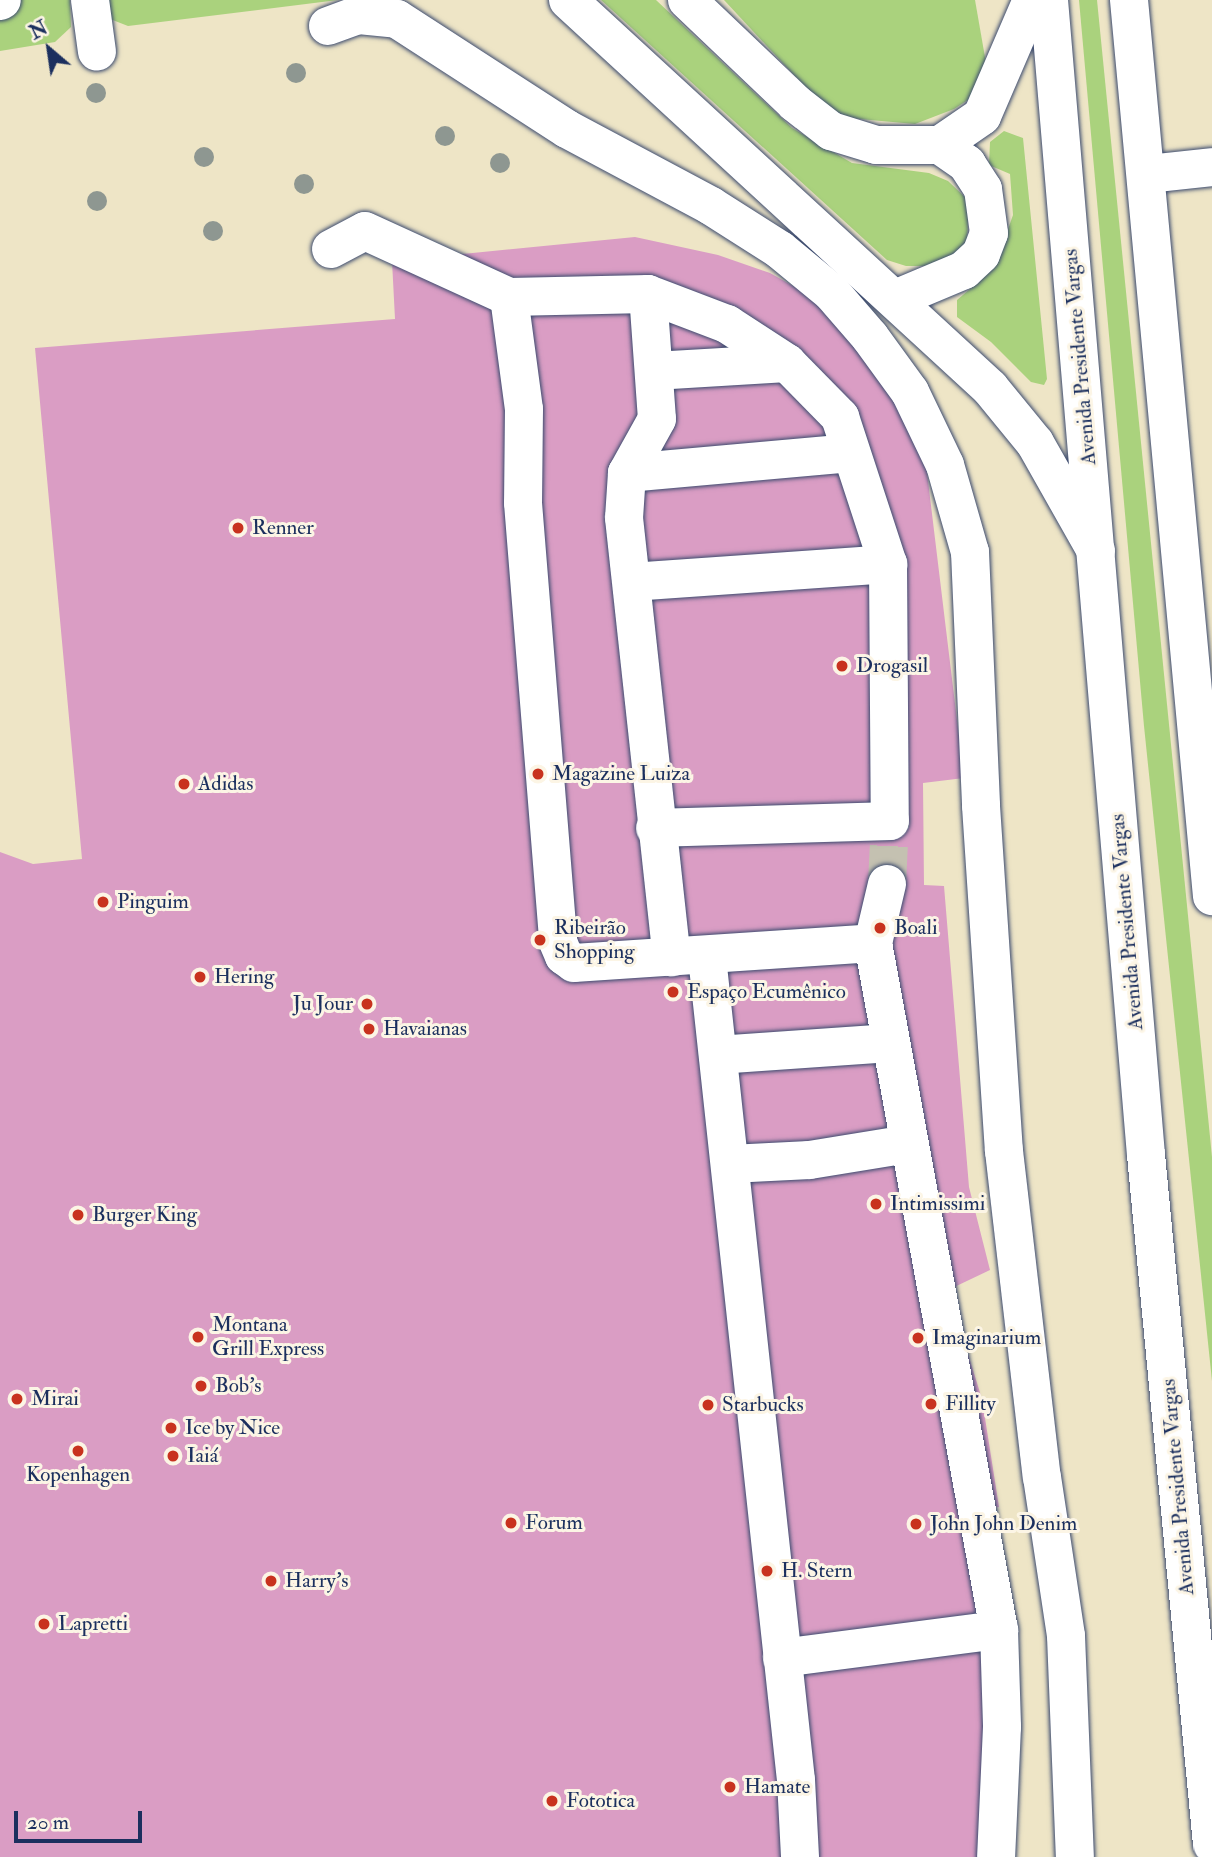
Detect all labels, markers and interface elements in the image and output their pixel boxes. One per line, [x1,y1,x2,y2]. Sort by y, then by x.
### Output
north arrow [14,14,84,84]
text: N [26,16,52,45]
street label: Avenida Presidente Vargas [1058,248,1102,466]
place label: Renner [252,515,314,541]
marker: Renner [230,520,246,536]
place label: Drogasil [856,653,928,679]
marker: Drogasil [834,658,850,674]
place label: Magazine Luiza [552,761,690,787]
marker: Magazine Luiza [530,766,546,782]
place label: Adidas [198,771,253,797]
marker: Adidas [176,776,192,792]
street label: Avenida Presidente Vargas [1105,813,1149,1031]
place label: Pinguim [117,889,189,915]
marker: Pinguim [95,894,111,910]
place label: Ribeirão Shopping [554,915,635,965]
place label: Boali [894,915,937,941]
marker: Boali [872,920,888,936]
marker: Ribeirão Shopping [532,932,548,948]
place label: Hering [214,964,274,990]
marker: Hering [192,969,208,985]
place label: Espaço Ecumênico [687,979,846,1005]
marker: Espaço Ecumênico [665,984,681,1000]
place label: Ju Jour [293,991,353,1017]
marker: Ju Jour [359,996,375,1012]
place label: Havaianas [383,1016,467,1042]
marker: Havaianas [361,1021,377,1037]
place label: Intimissimi [890,1191,985,1217]
marker: Intimissimi [868,1196,884,1212]
place label: Burger King [92,1202,197,1228]
marker: Burger King [70,1207,86,1223]
place label: Montana Grill Express [212,1312,324,1362]
place label: Imaginarium [932,1325,1041,1351]
marker: Montana Grill Express [190,1329,206,1345]
marker: Imaginarium [910,1330,926,1346]
place label: Bob's [215,1373,261,1399]
marker: Bob's [193,1378,209,1394]
street label: Avenida Presidente Vargas [1156,1378,1200,1596]
place label: Mirai [31,1386,79,1412]
marker: Mirai [9,1391,25,1407]
place label: Fillity [945,1391,996,1417]
place label: Starbucks [722,1392,804,1418]
marker: Fillity [923,1396,939,1412]
marker: Starbucks [700,1397,716,1413]
place label: Ice by Nice [185,1415,280,1441]
marker: Ice by Nice [163,1420,179,1436]
marker: Kopenhagen [70,1443,86,1459]
place label: Iaiá [187,1443,218,1469]
marker: Iaiá [165,1448,181,1464]
place label: Kopenhagen [26,1462,130,1488]
place label: Forum [525,1510,583,1536]
place label: John John Denim [930,1511,1077,1537]
marker: Forum [503,1515,519,1531]
marker: John John Denim [908,1516,924,1532]
place label: H. Stern [781,1558,853,1584]
marker: H. Stern [759,1563,775,1579]
place label: Harry's [285,1568,348,1594]
marker: Harry's [263,1573,279,1589]
place label: Lapretti [58,1611,128,1637]
marker: Lapretti [36,1616,52,1632]
place label: Hamate [744,1774,810,1800]
marker: Hamate [722,1779,738,1795]
place label: Fototica [566,1788,635,1814]
marker: Fototica [544,1793,560,1809]
scale bar [18,1798,145,1842]
text: 20 m [27,1809,69,1836]

